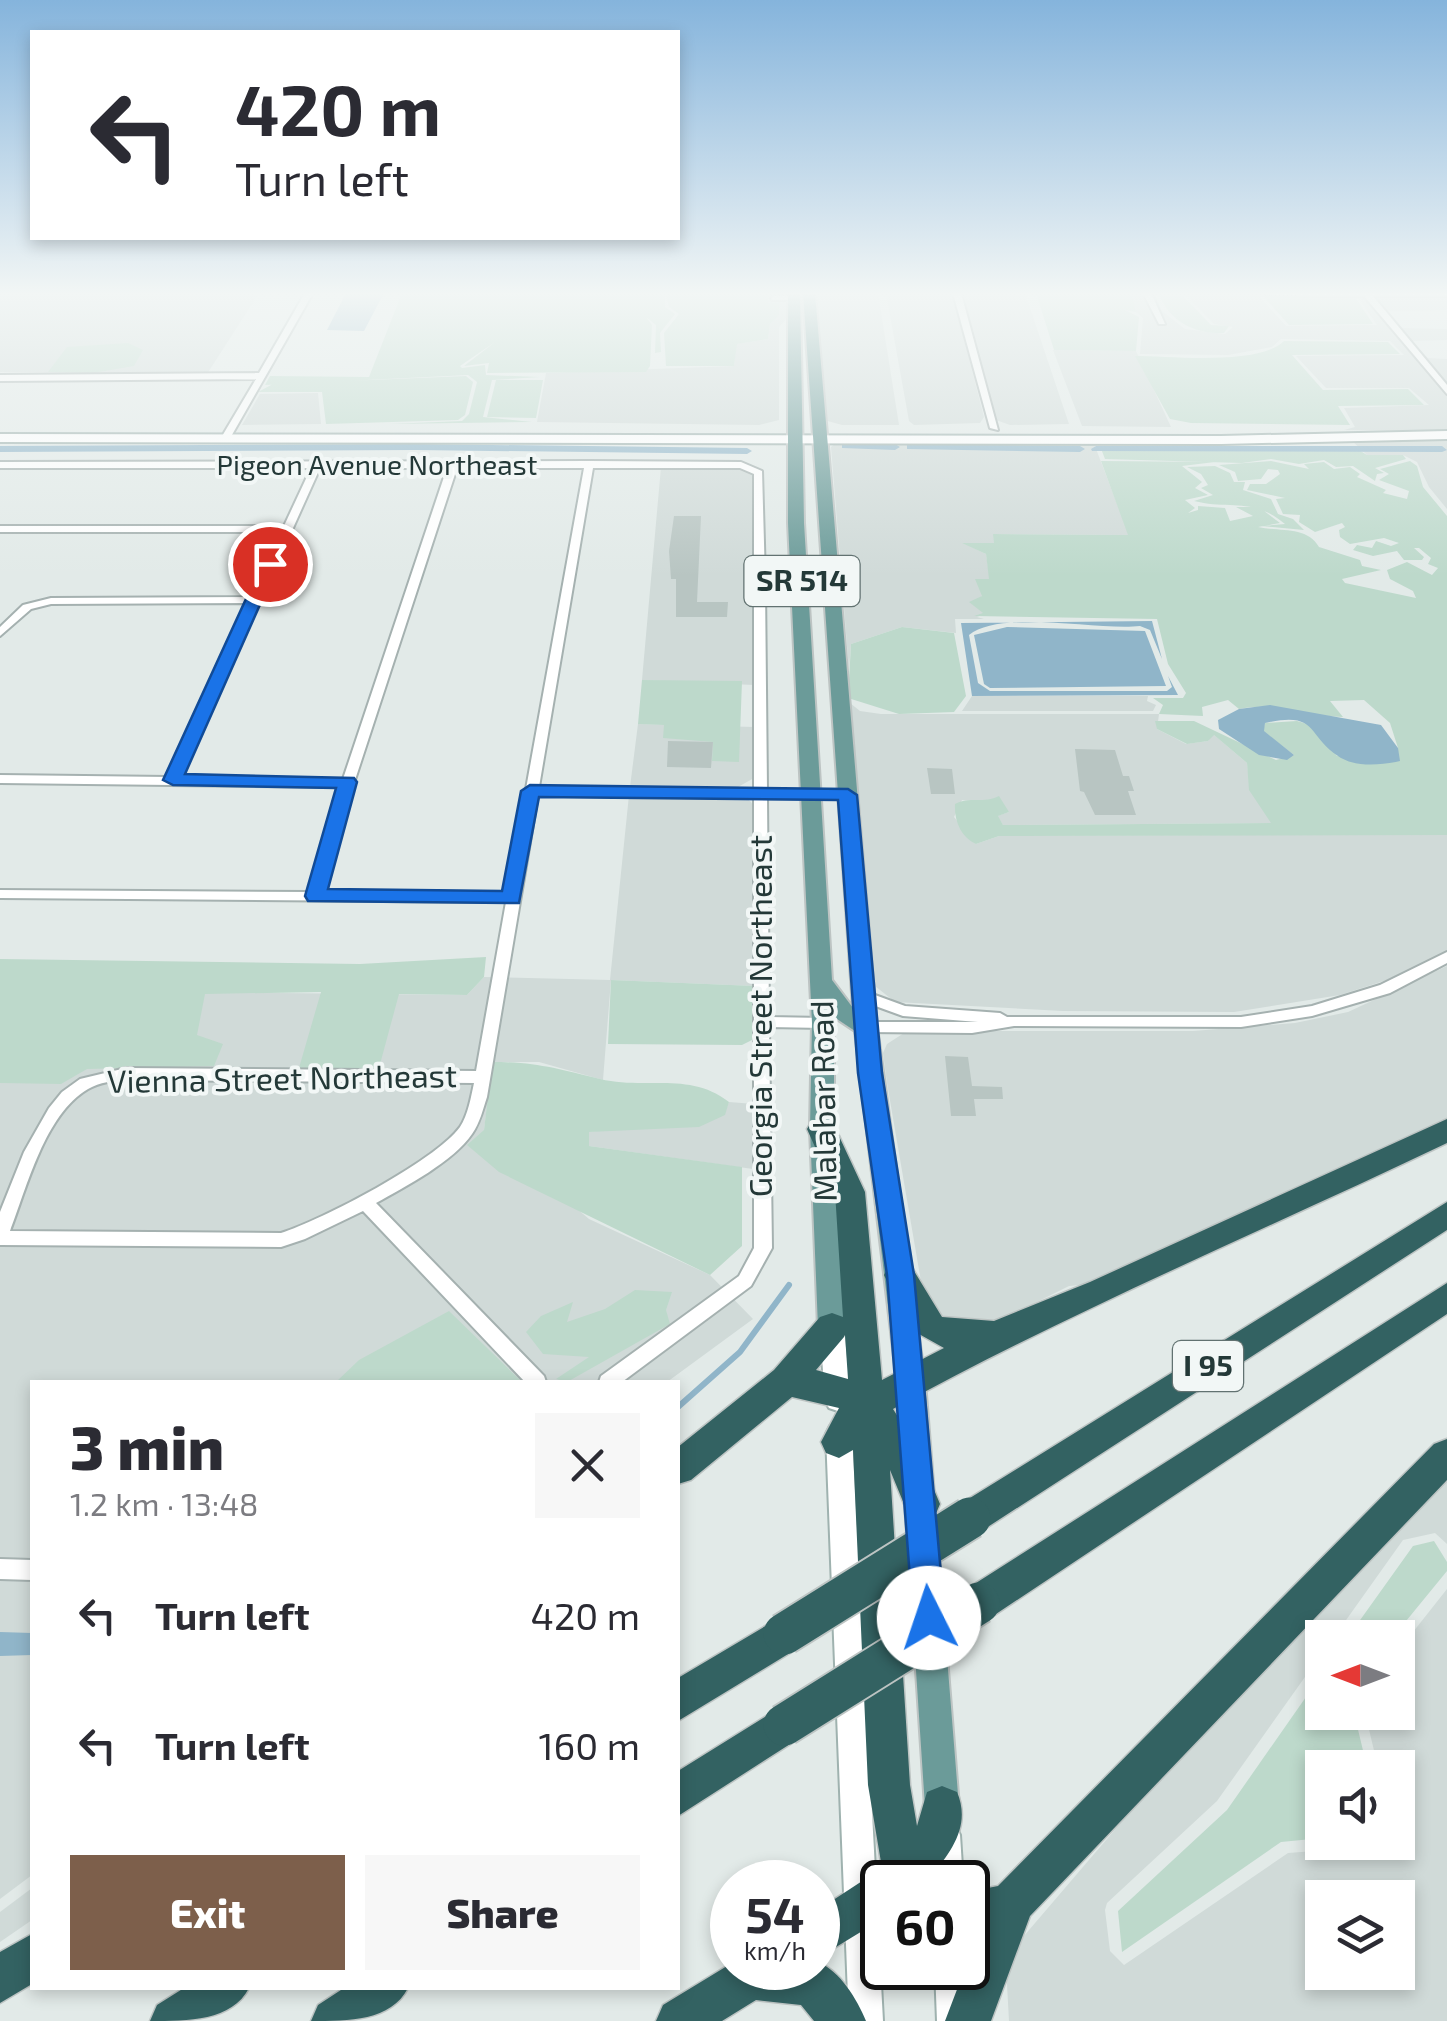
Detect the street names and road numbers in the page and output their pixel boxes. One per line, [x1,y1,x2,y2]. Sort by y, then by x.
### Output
street label: Pigeon Avenue Northeast [217,447,537,481]
road number: SR 514 [744,556,860,606]
street label: Georgia Street Northeast [740,835,778,1197]
street label: Malabar Road [801,1000,843,1202]
street label: Vienna Street Northeast [107,1055,457,1099]
road number: I 95 [1173,1341,1243,1391]

